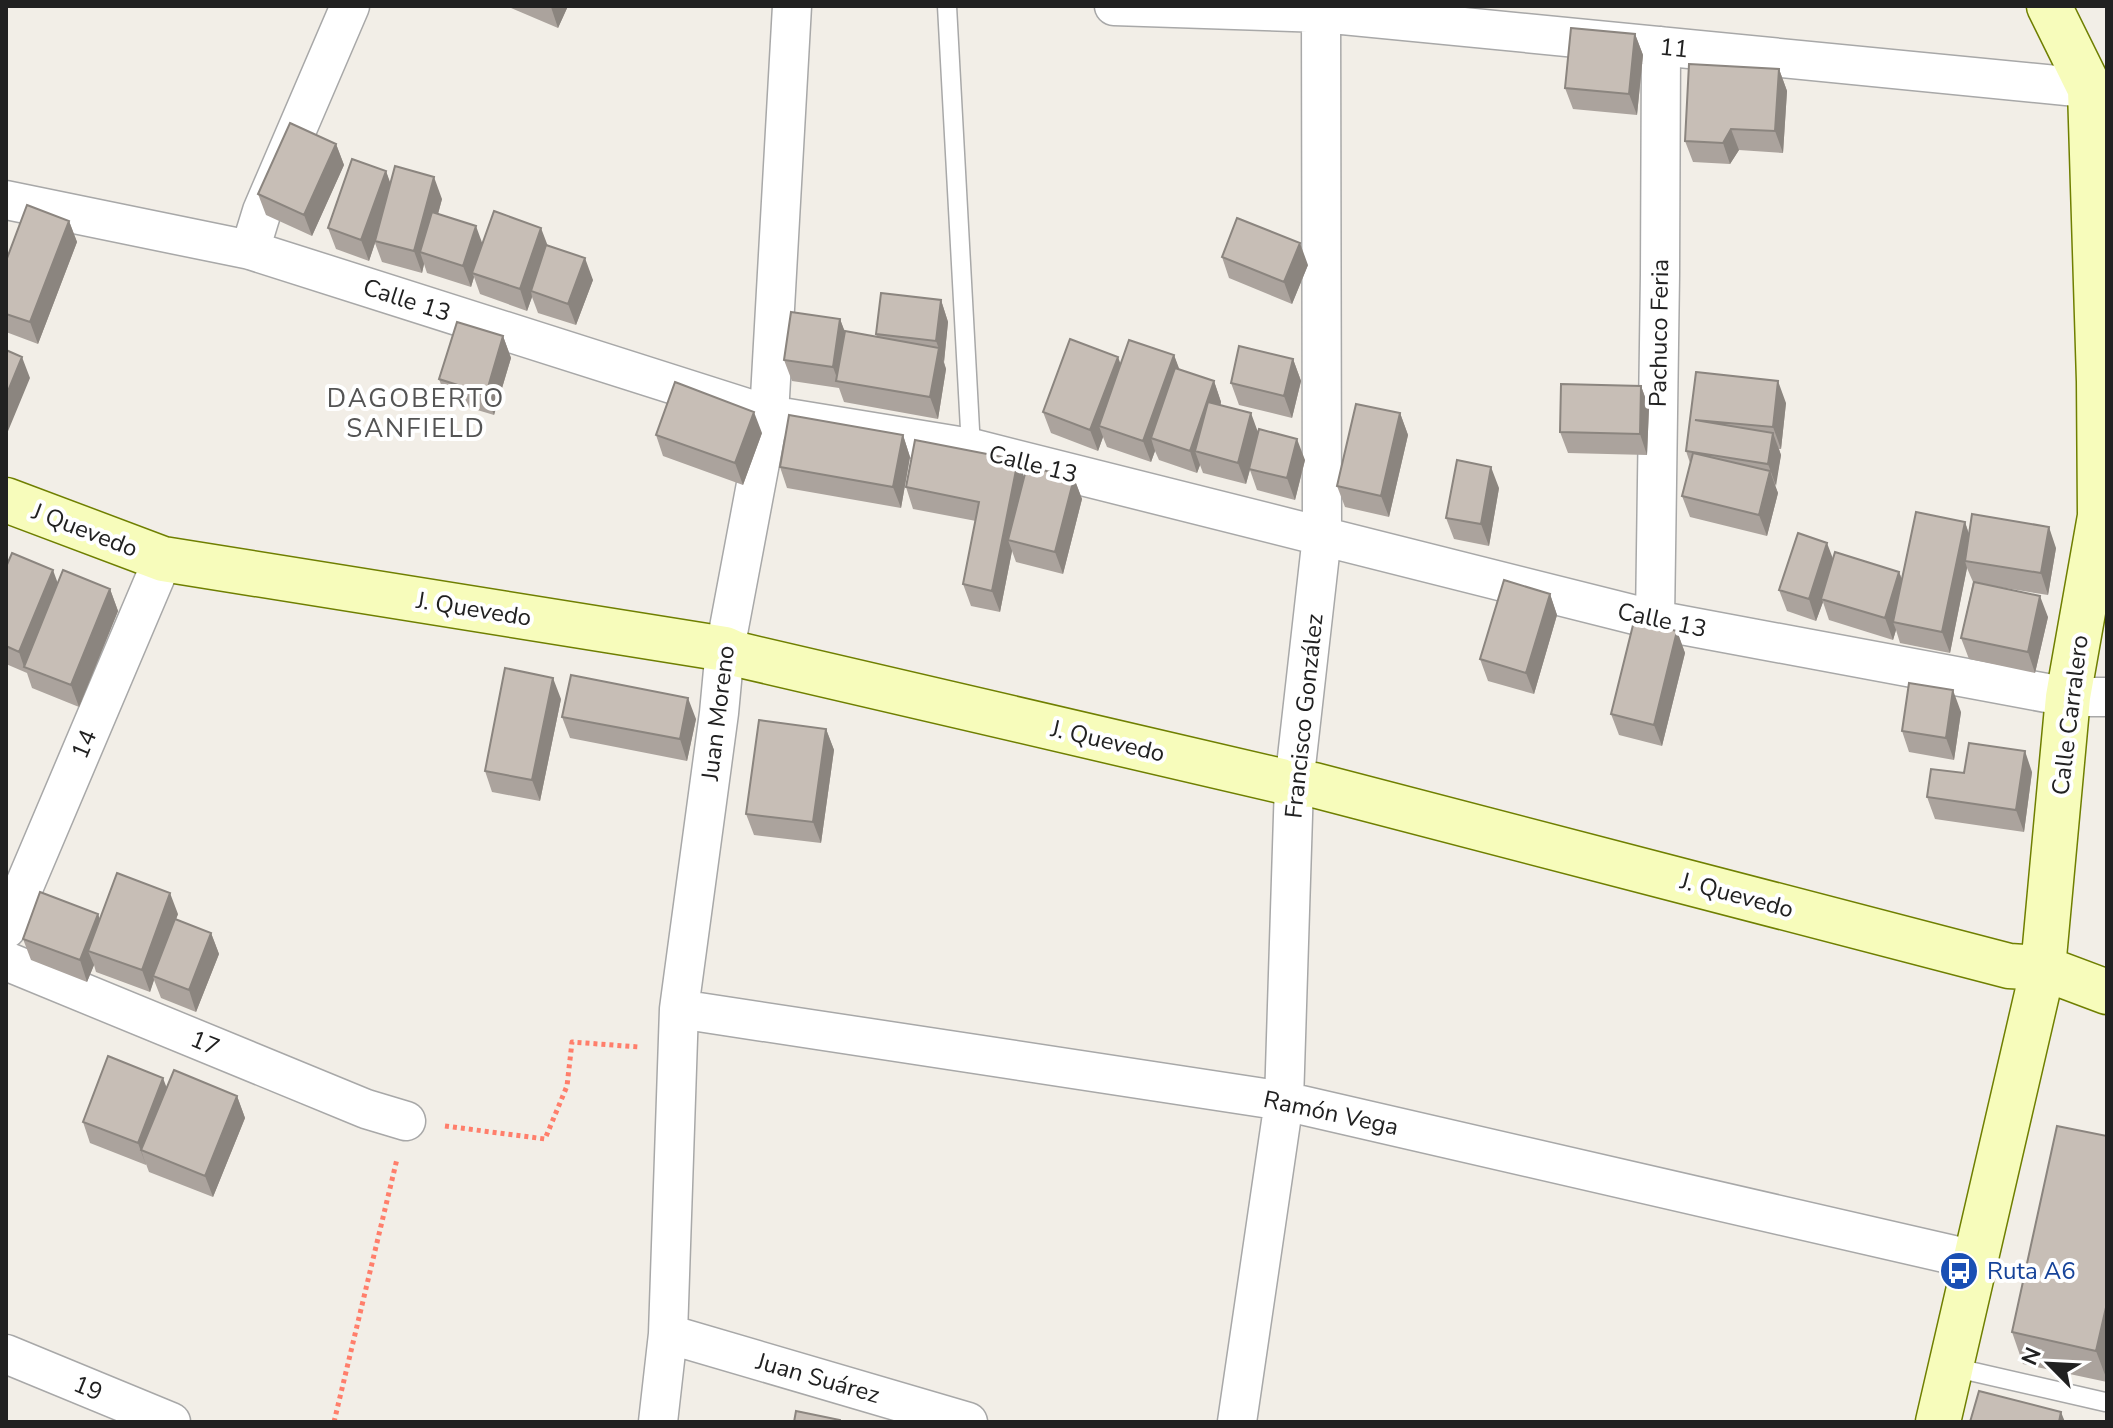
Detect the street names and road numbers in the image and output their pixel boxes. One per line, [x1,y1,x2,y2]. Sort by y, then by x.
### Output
street label: 11 [1658,31,1690,65]
street label: Pachuco Feria [1642,259,1676,407]
street label: Calle 13 [359,271,455,329]
street label: Calle 13 [985,438,1081,490]
street label: J Quevedo [27,495,142,565]
street label: J. Quevedo [413,584,534,634]
street label: Calle 13 [1615,595,1709,645]
street label: Francisco González [1277,612,1331,820]
street label: Calle Carralero [2044,633,2096,797]
street label: Juan Moreno [694,644,742,783]
street label: J. Quevedo [1047,712,1168,770]
street label: 14 [64,724,104,764]
street label: J. Quevedo [1676,864,1797,925]
street label: 17 [186,1023,224,1063]
street label: Ramón Vega [1261,1083,1401,1143]
street label: Juan Suárez [752,1345,883,1411]
street label: 19 [69,1368,107,1408]

